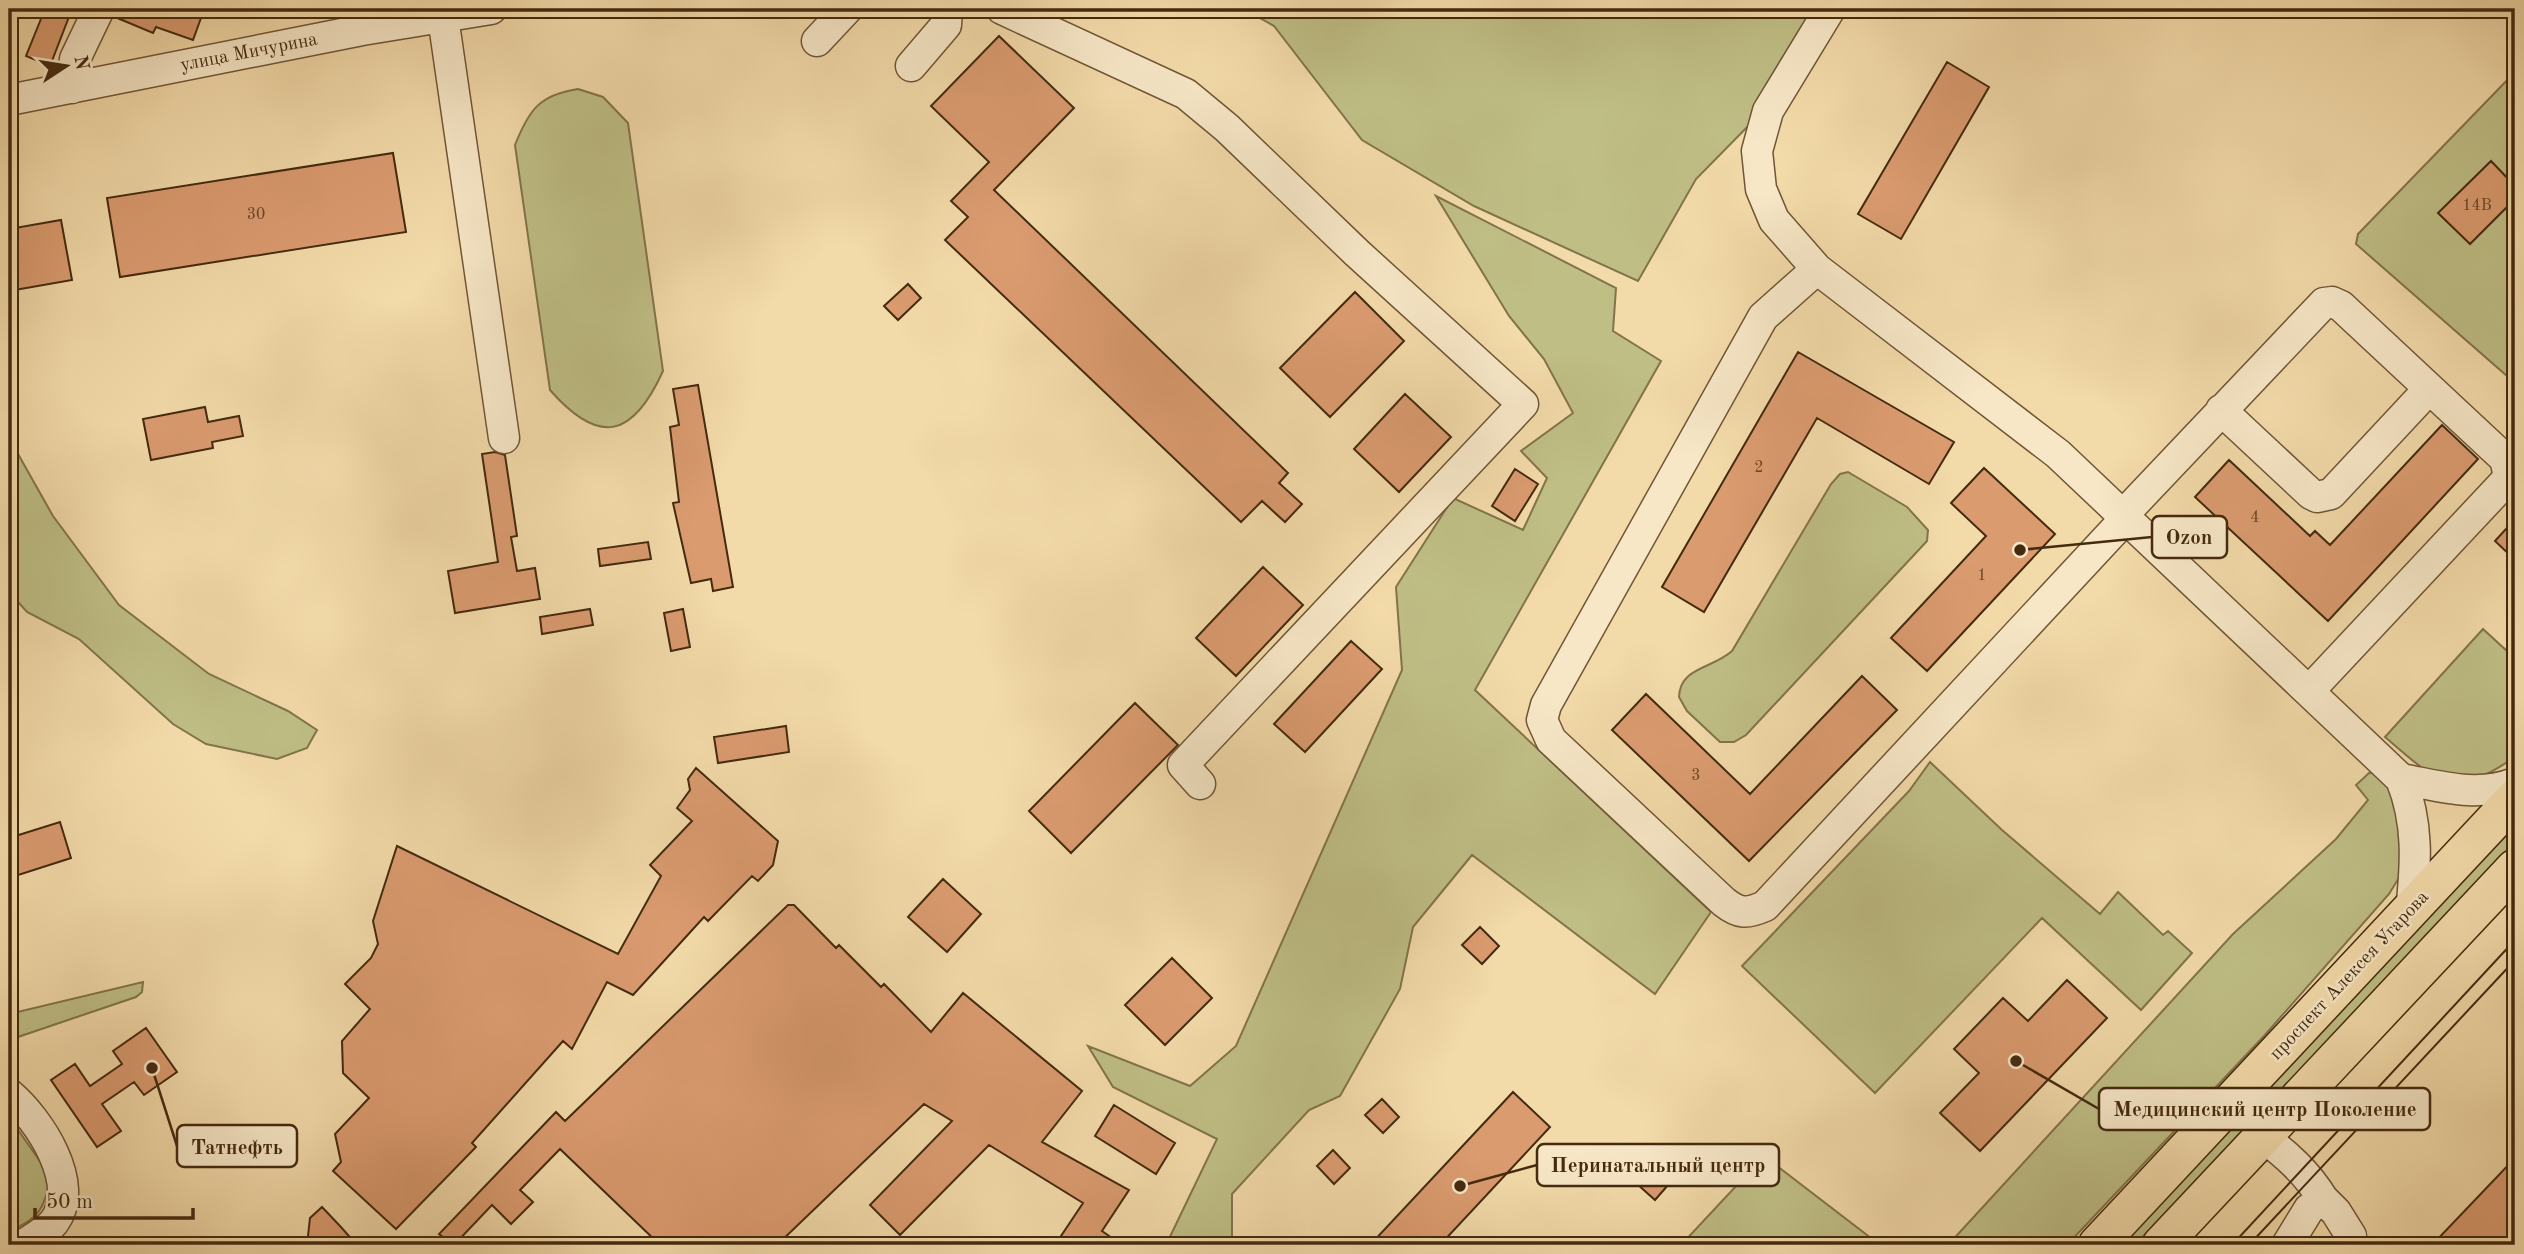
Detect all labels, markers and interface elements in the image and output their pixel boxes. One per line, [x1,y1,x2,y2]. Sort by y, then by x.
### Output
street label: улица Мичурина [179,30,320,76]
north arrow [32,32,102,102]
text: N [69,54,91,73]
house number: 14В [2462,198,2492,214]
house number: 30 [247,207,265,223]
house number: 2 [1754,460,1764,476]
house number: 4 [2250,510,2260,526]
callout: Ozon [2152,516,2227,558]
text: Ozon [2166,528,2212,549]
house number: 1 [1977,568,1987,584]
house number: 3 [1691,768,1701,784]
street label: проспект Алексея Угарова [2267,887,2434,1064]
callout: Медицинский центр Поколение [2099,1088,2430,1130]
text: Медицинский центр Поколение [2113,1100,2417,1121]
callout: Татнефть [177,1125,297,1167]
text: Татнефть [191,1138,283,1159]
callout: Перинатальный центр [1537,1144,1779,1186]
text: Перинатальный центр [1551,1156,1765,1177]
scale bar [35,1177,192,1221]
text: 50 m [46,1192,93,1213]

